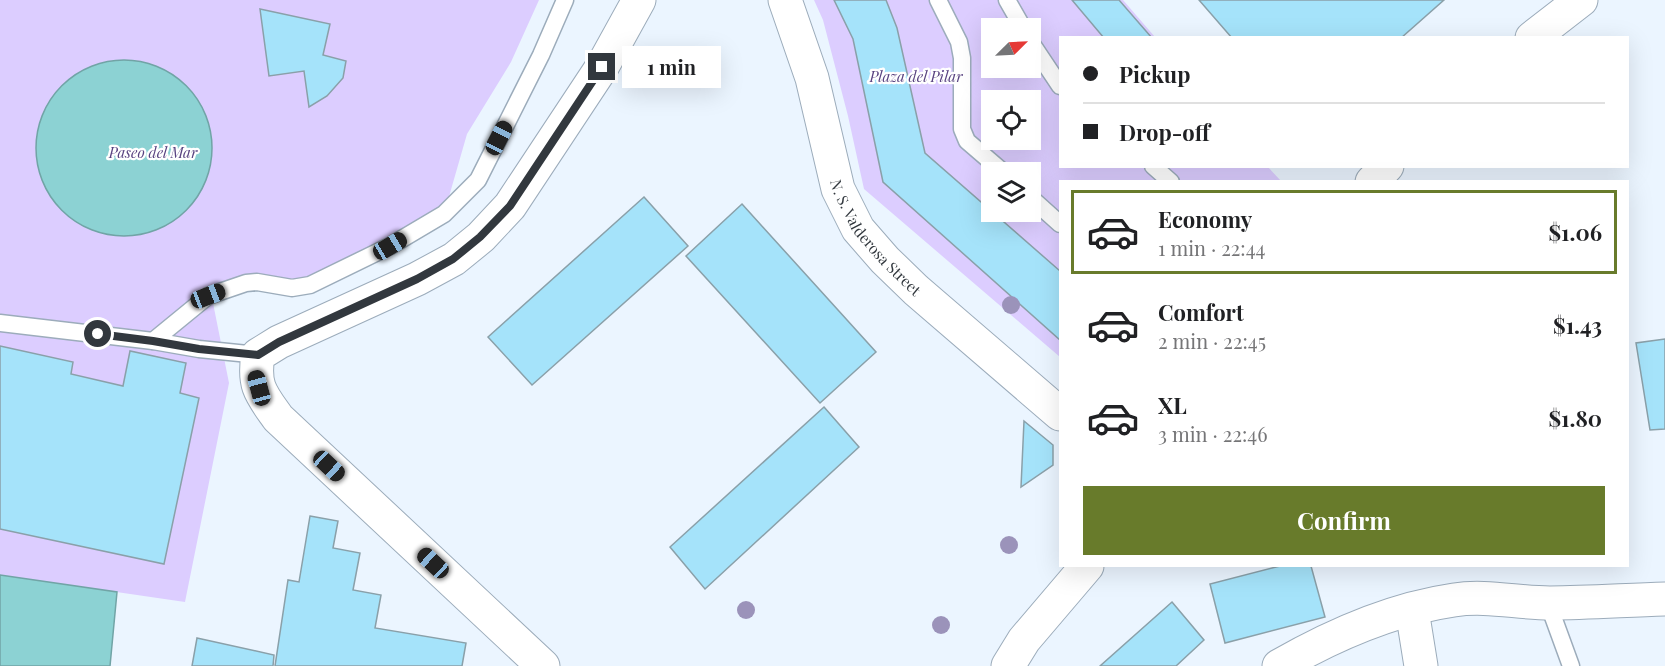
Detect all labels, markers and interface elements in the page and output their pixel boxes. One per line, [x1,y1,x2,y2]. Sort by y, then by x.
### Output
north arrow [981,18,1041,78]
map controls [981,18,1041,222]
callout: 1 min [623,46,722,88]
route end [588,53,615,80]
text: 1 min [647,53,696,80]
text: Pickup [1119,59,1190,89]
park label: Plaza del Pilar [868,66,963,86]
button: locate [981,90,1041,150]
text: Drop-off [1119,117,1210,147]
car [483,118,515,158]
park label: Paseo del Mar [108,142,198,162]
button: layers [981,162,1041,222]
street label: N. S. Valderosa Street [826,177,926,300]
text: Economy [1158,204,1252,234]
icon: car [1086,205,1140,259]
text: $1.06 [1548,217,1602,247]
car [370,229,410,263]
text: 1 min · 22:44 [1158,234,1265,261]
car [188,281,228,311]
text: Comfort [1158,297,1244,327]
icon: car [1086,298,1140,352]
text: $1.43 [1553,310,1602,340]
route start [84,320,111,347]
text: 2 min · 22:45 [1158,327,1266,354]
car [246,368,272,408]
text: XL [1158,390,1187,420]
icon: car [1086,391,1140,445]
text: $1.80 [1548,403,1602,433]
text: 3 min · 22:46 [1158,420,1268,447]
car [310,447,348,485]
button: Confirm [1083,486,1605,555]
car [414,544,452,582]

